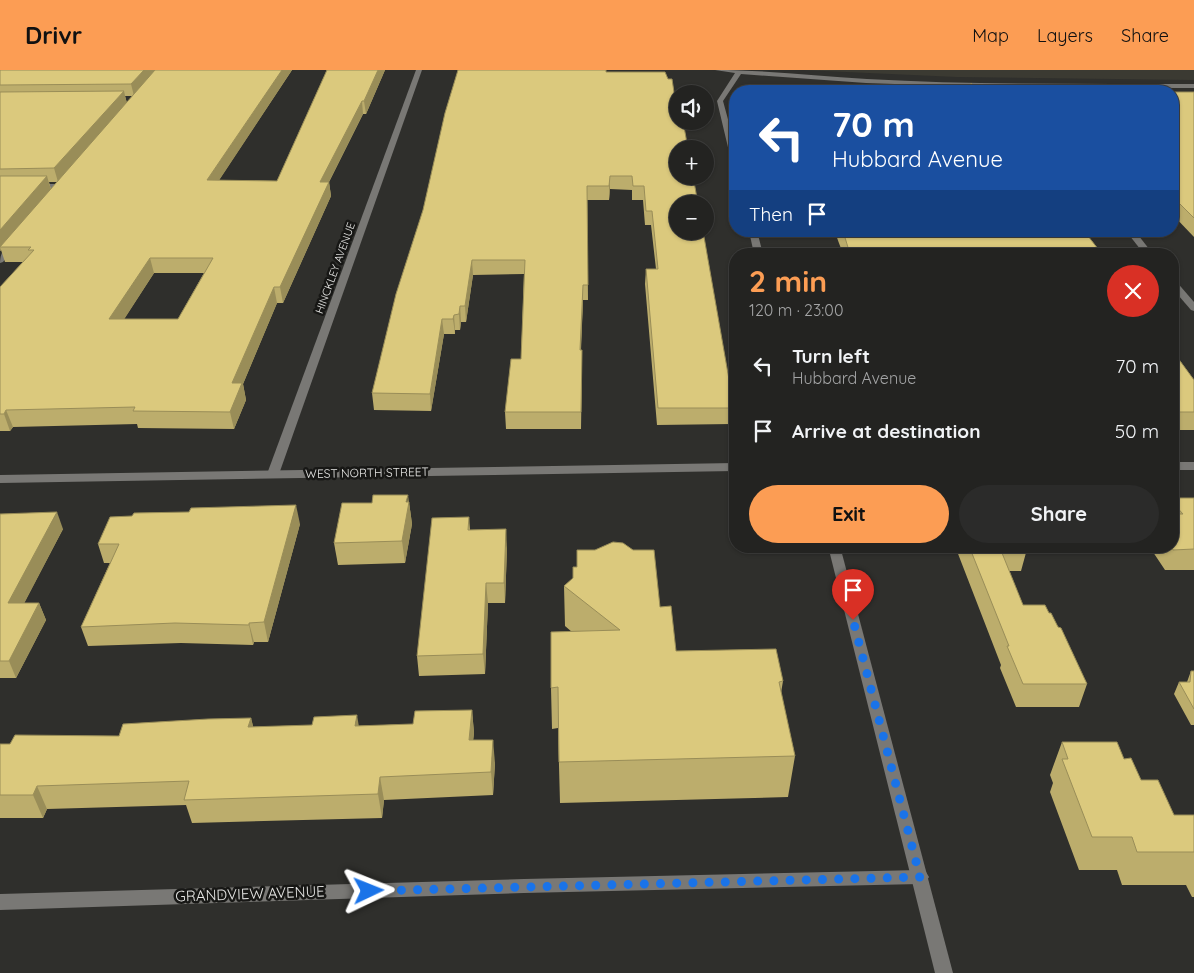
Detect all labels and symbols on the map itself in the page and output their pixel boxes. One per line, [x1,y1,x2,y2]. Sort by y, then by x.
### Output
street label: HINCKLEY AVENUE [312,220,358,316]
street label: WEST NORTH STREET [305,464,429,481]
pin [832,569,874,620]
position arrow [342,864,394,916]
street label: GRANDVIEW AVENUE [175,881,325,906]

